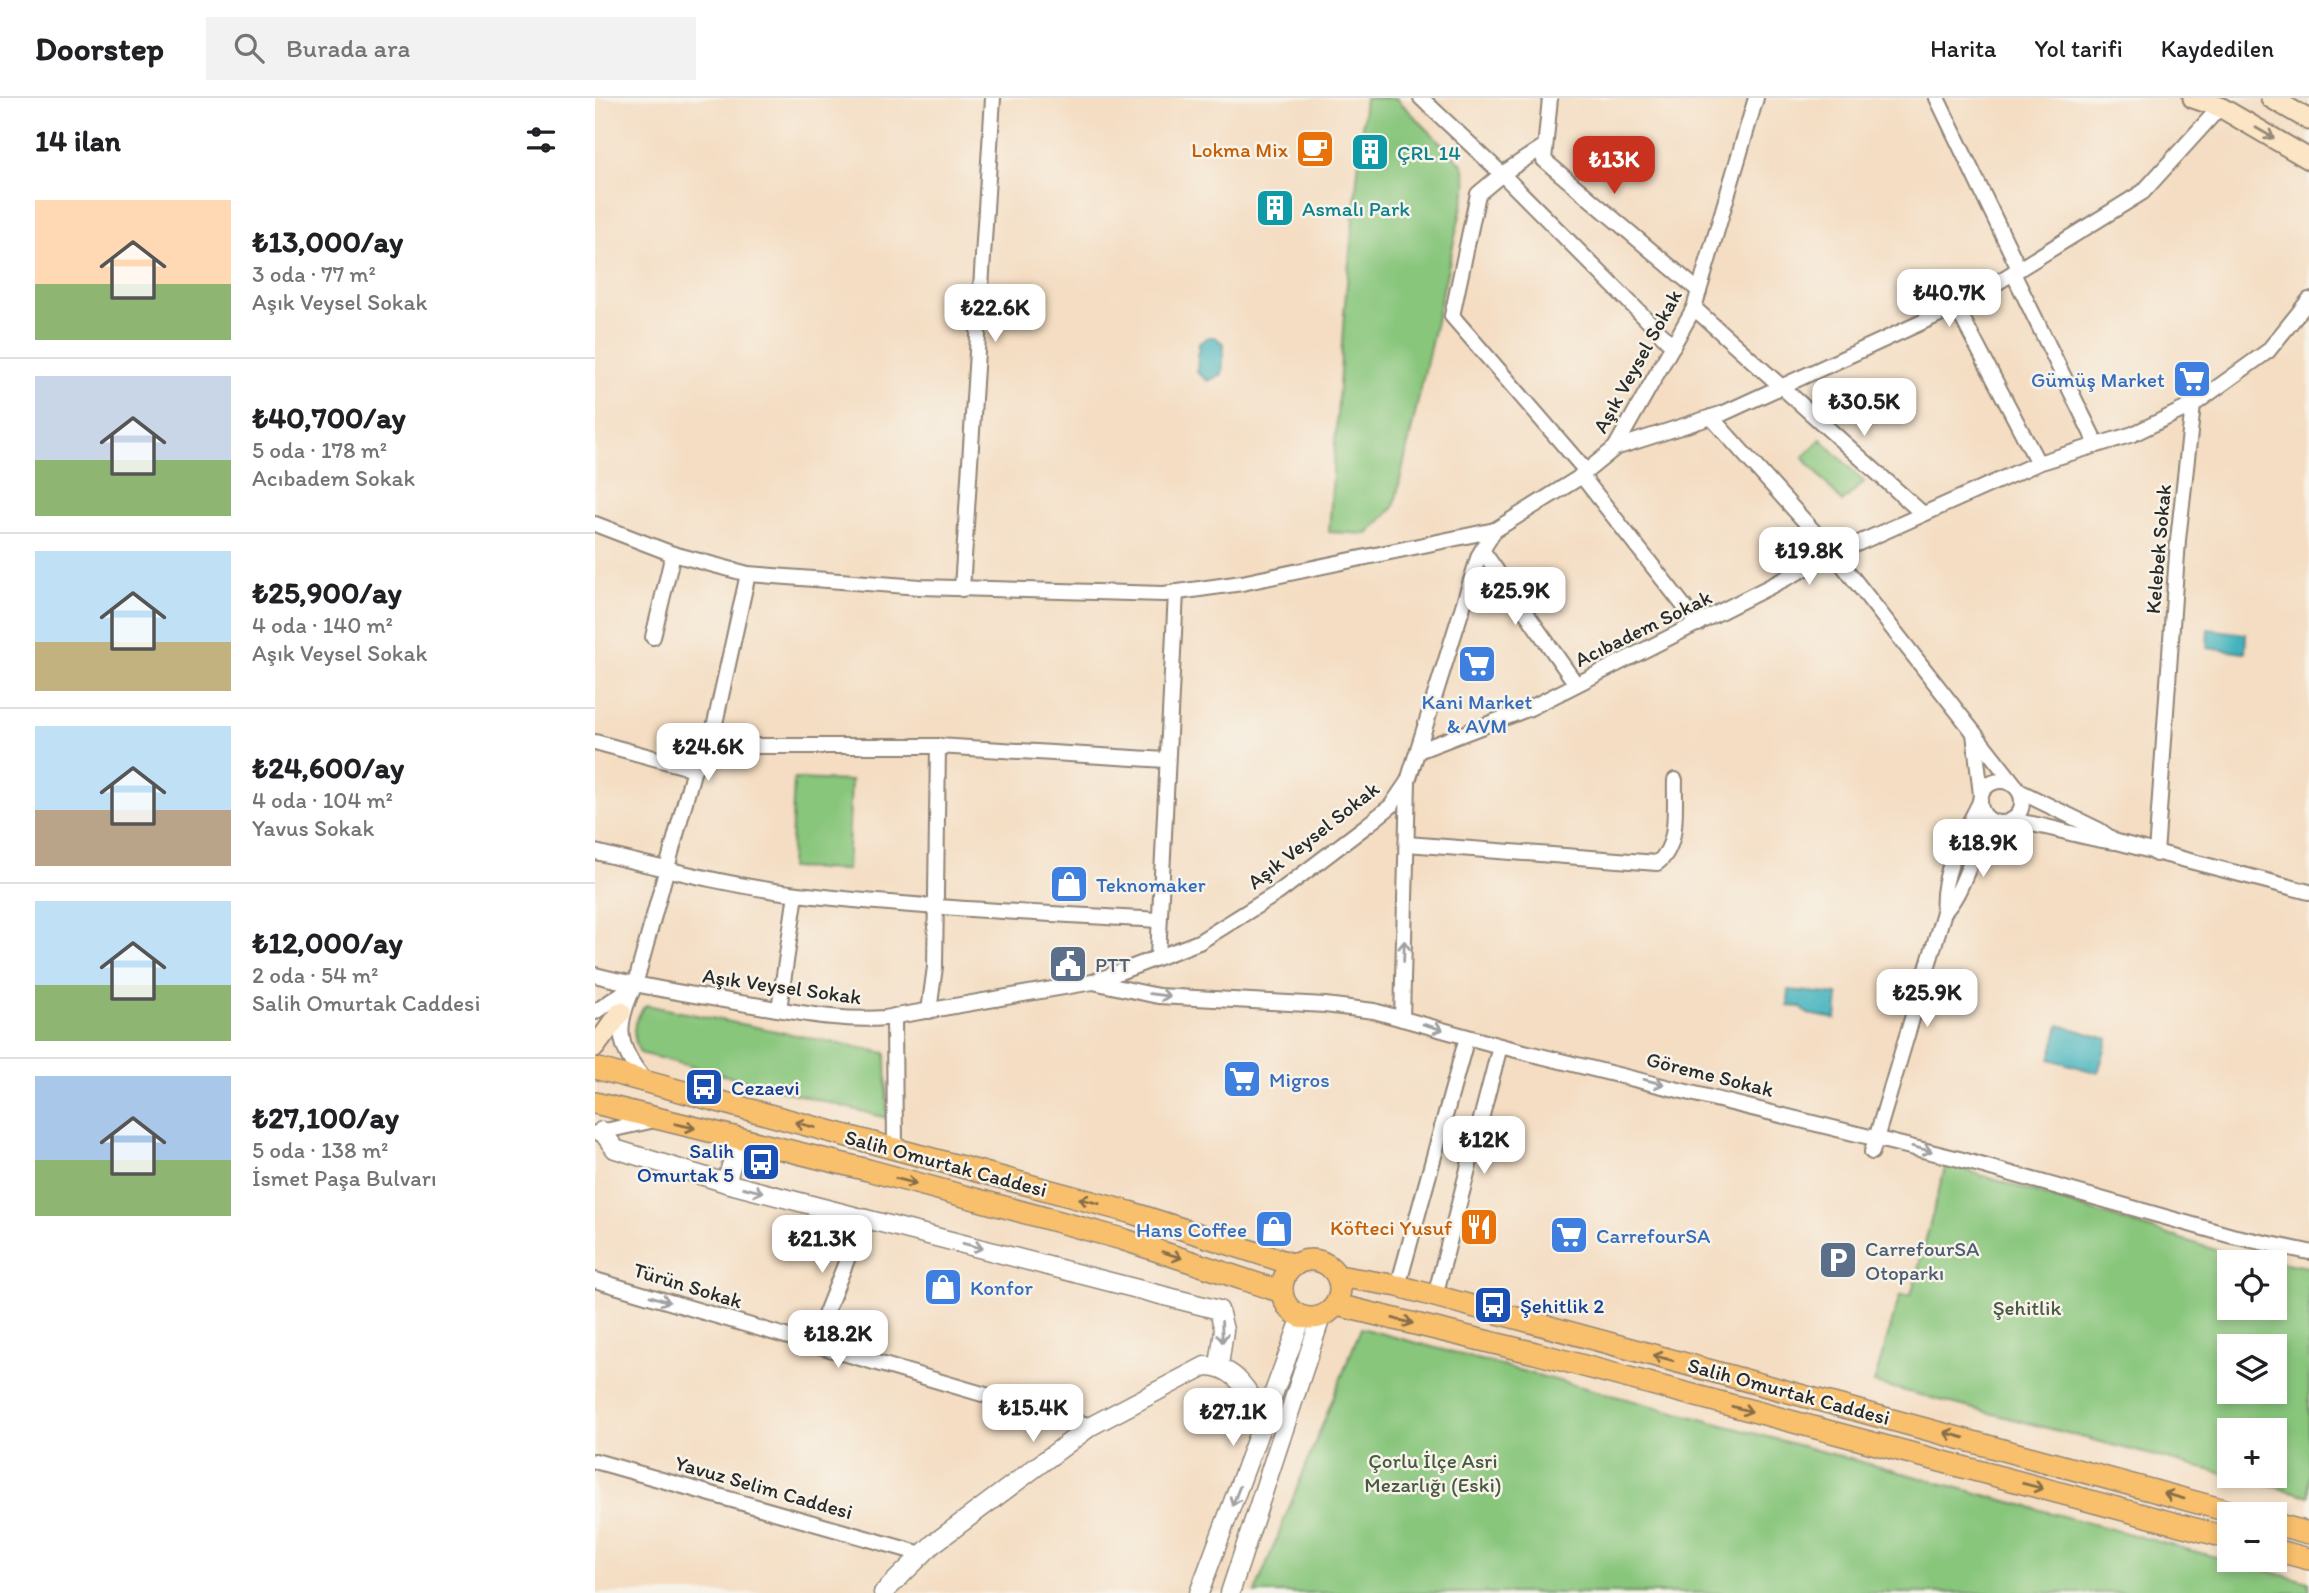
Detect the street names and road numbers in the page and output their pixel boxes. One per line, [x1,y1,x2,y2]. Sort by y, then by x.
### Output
street label: Aşık Veysel Sokak [1587,285,1687,437]
street label: Kelebek Sokak [2140,483,2176,615]
street label: Acıbadem Sokak [1571,584,1716,672]
street label: Aşık Veysel Sokak [1242,776,1384,894]
street label: Aşık Veysel Sokak [701,962,863,1010]
street label: Göreme Sokak [1644,1046,1776,1102]
street label: Salih Omurtak Caddesi [842,1124,1050,1202]
street label: Türün Sokak [631,1257,746,1313]
street label: Salih Omurtak Caddesi [1685,1352,1893,1430]
street label: Yavuz Selim Caddesi [672,1450,856,1524]

